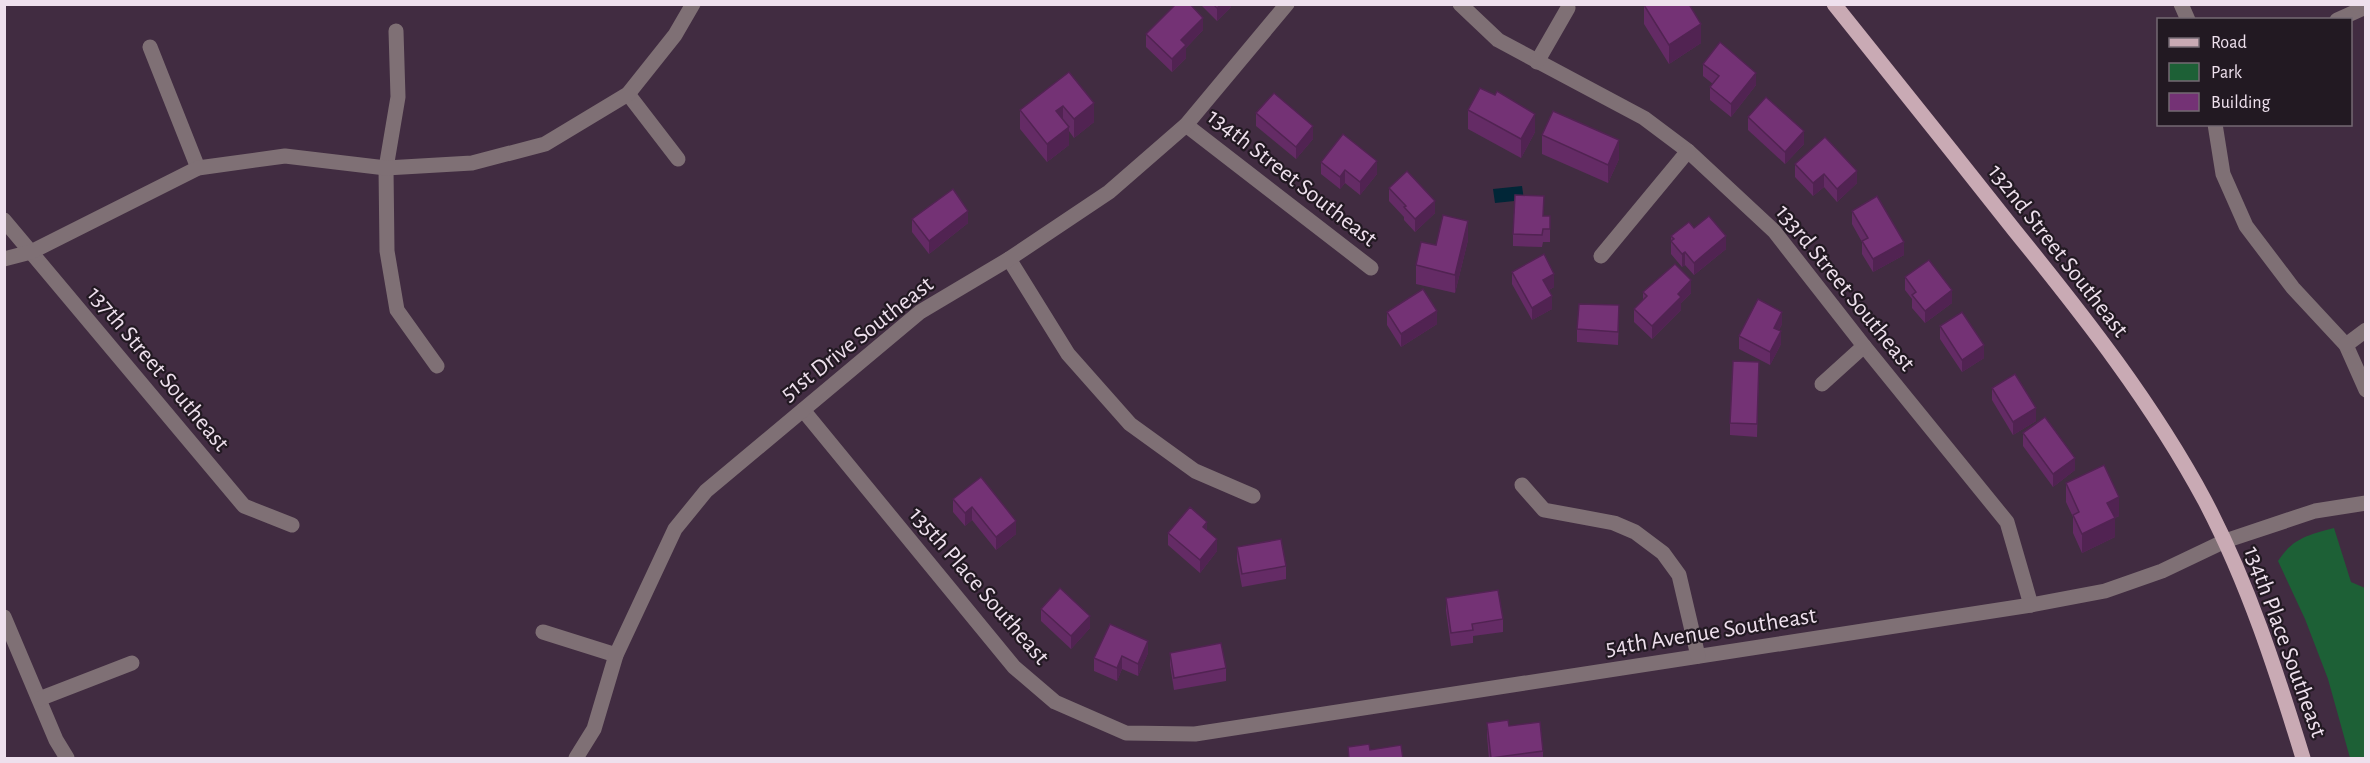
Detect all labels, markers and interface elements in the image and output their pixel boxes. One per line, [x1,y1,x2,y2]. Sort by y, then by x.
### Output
legend [2157,18,2352,126]
text: Road [2211,34,2247,52]
text: Park [2211,64,2243,82]
text: Building [2211,94,2271,112]
street label: 134th Street Southeast [1203,105,1382,252]
street label: 132nd Street Southeast [1983,160,2133,342]
street label: 133rd Street Southeast [1771,200,1919,376]
street label: 51st Drive Southeast [776,272,938,406]
street label: 137th Street Southeast [82,282,234,456]
street label: 135th Place Southeast [904,503,1054,669]
street label: 134th Place Southeast [2239,543,2331,741]
street label: 54th Avenue Southeast [1604,603,1819,661]

